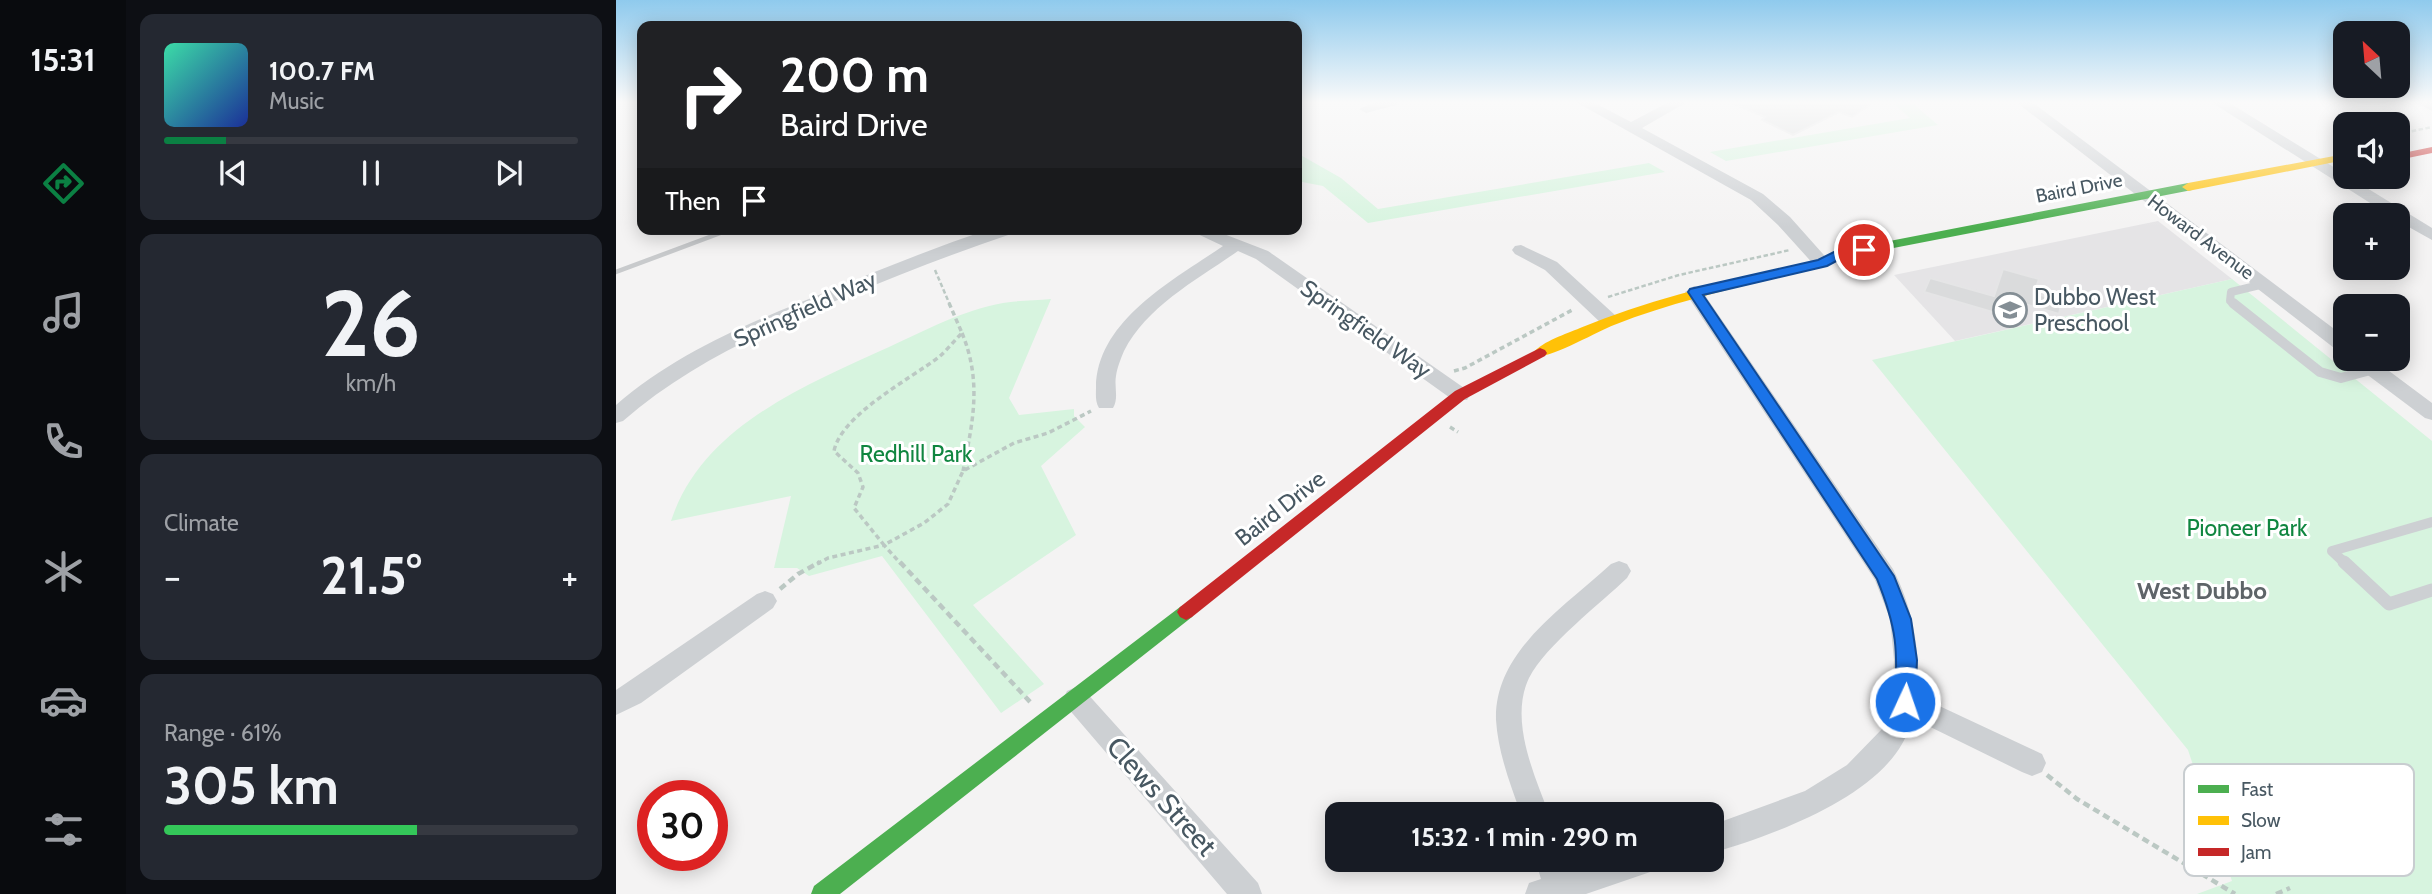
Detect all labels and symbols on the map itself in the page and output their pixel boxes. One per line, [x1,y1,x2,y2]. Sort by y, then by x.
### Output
north arrow [2333,21,2410,98]
street label: Baird Drive [2034,168,2124,208]
street label: Howard Avenue [2143,190,2259,285]
pin [1834,220,1894,280]
street label: Springfield Way [729,265,881,353]
street label: Springfield Way [1295,274,1437,385]
place label: Dubbo West Preschool [2034,283,2156,337]
school or university icon: Dubbo West Preschool [1991,291,2029,329]
park label: Redhill Park [860,440,973,468]
street label: Baird Drive [1230,464,1331,552]
park label: Pioneer Park [2187,514,2308,542]
district label: West Dubbo [2137,576,2267,605]
position arrow [1868,665,1942,739]
street label: Clews Street [1100,730,1224,862]
legend [2184,764,2414,876]
text: Fast [2241,778,2274,801]
speed limit sign: 30 [637,780,728,871]
text: Slow [2241,809,2281,832]
text: Jam [2240,841,2271,864]

